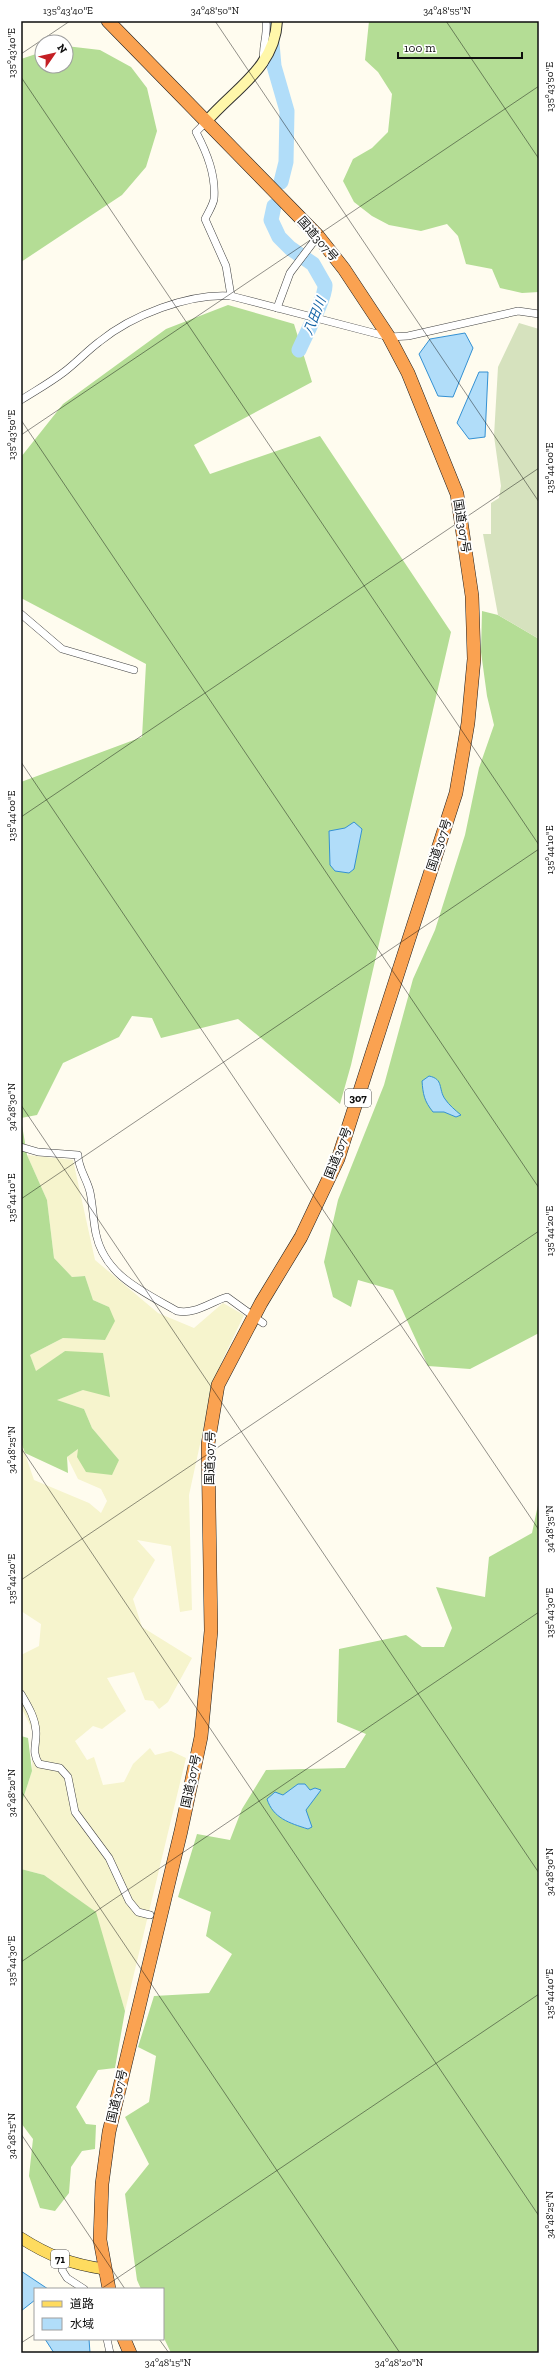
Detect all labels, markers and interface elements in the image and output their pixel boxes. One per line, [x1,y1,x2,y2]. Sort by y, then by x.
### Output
text: 135°43'40"E [43,5,93,17]
text: 34°48'50"N [191,5,240,17]
text: 34°48'55"N [423,5,471,17]
text: 135°43'40"E [6,28,18,78]
north arrow [34,34,74,74]
scale bar [398,34,522,60]
text: 100 m [404,41,436,55]
text: N [54,42,70,56]
text: 135°43'50"E [544,62,556,112]
street label: 国道307号 [295,214,341,264]
water label: 八田川 [300,293,329,337]
text: 135°43'50"E [6,410,18,460]
text: 135°44'00"E [544,442,556,493]
street label: 国道307号 [451,498,473,554]
text: 135°44'00"E [6,790,18,841]
street label: 国道307号 [424,817,454,873]
text: 135°44'10"E [544,825,556,875]
text: 34°48'30"N [6,1082,18,1131]
road number: 307 [345,1089,371,1107]
street label: 国道307号 [322,1125,354,1181]
text: 135°44'10"E [6,1173,18,1223]
text: 135°44'20"E [544,1206,556,1256]
text: 34°48'25"N [6,1426,18,1474]
street label: 国道307号 [203,1431,217,1485]
text: 34°48'35"N [544,1505,556,1553]
text: 135°44'20"E [6,1554,18,1604]
text: 135°44'30"E [544,1588,556,1638]
street label: 国道307号 [178,1753,204,1809]
text: 34°48'20"N [6,1768,18,1817]
text: 34°48'30"N [544,1847,556,1896]
text: 135°44'30"E [6,1936,18,1986]
text: 135°44'40"E [544,1969,556,2019]
street label: 国道307号 [104,2068,130,2124]
text: 34°48'15"N [6,2112,18,2159]
text: 34°48'25"N [544,2191,556,2239]
road number: 71 [51,2250,69,2268]
legend [34,2288,164,2340]
text: 道路 [70,2297,94,2311]
text: 水域 [70,2317,94,2331]
text: 34°48'15"N [145,2357,192,2369]
text: 34°48'20"N [375,2357,424,2369]

